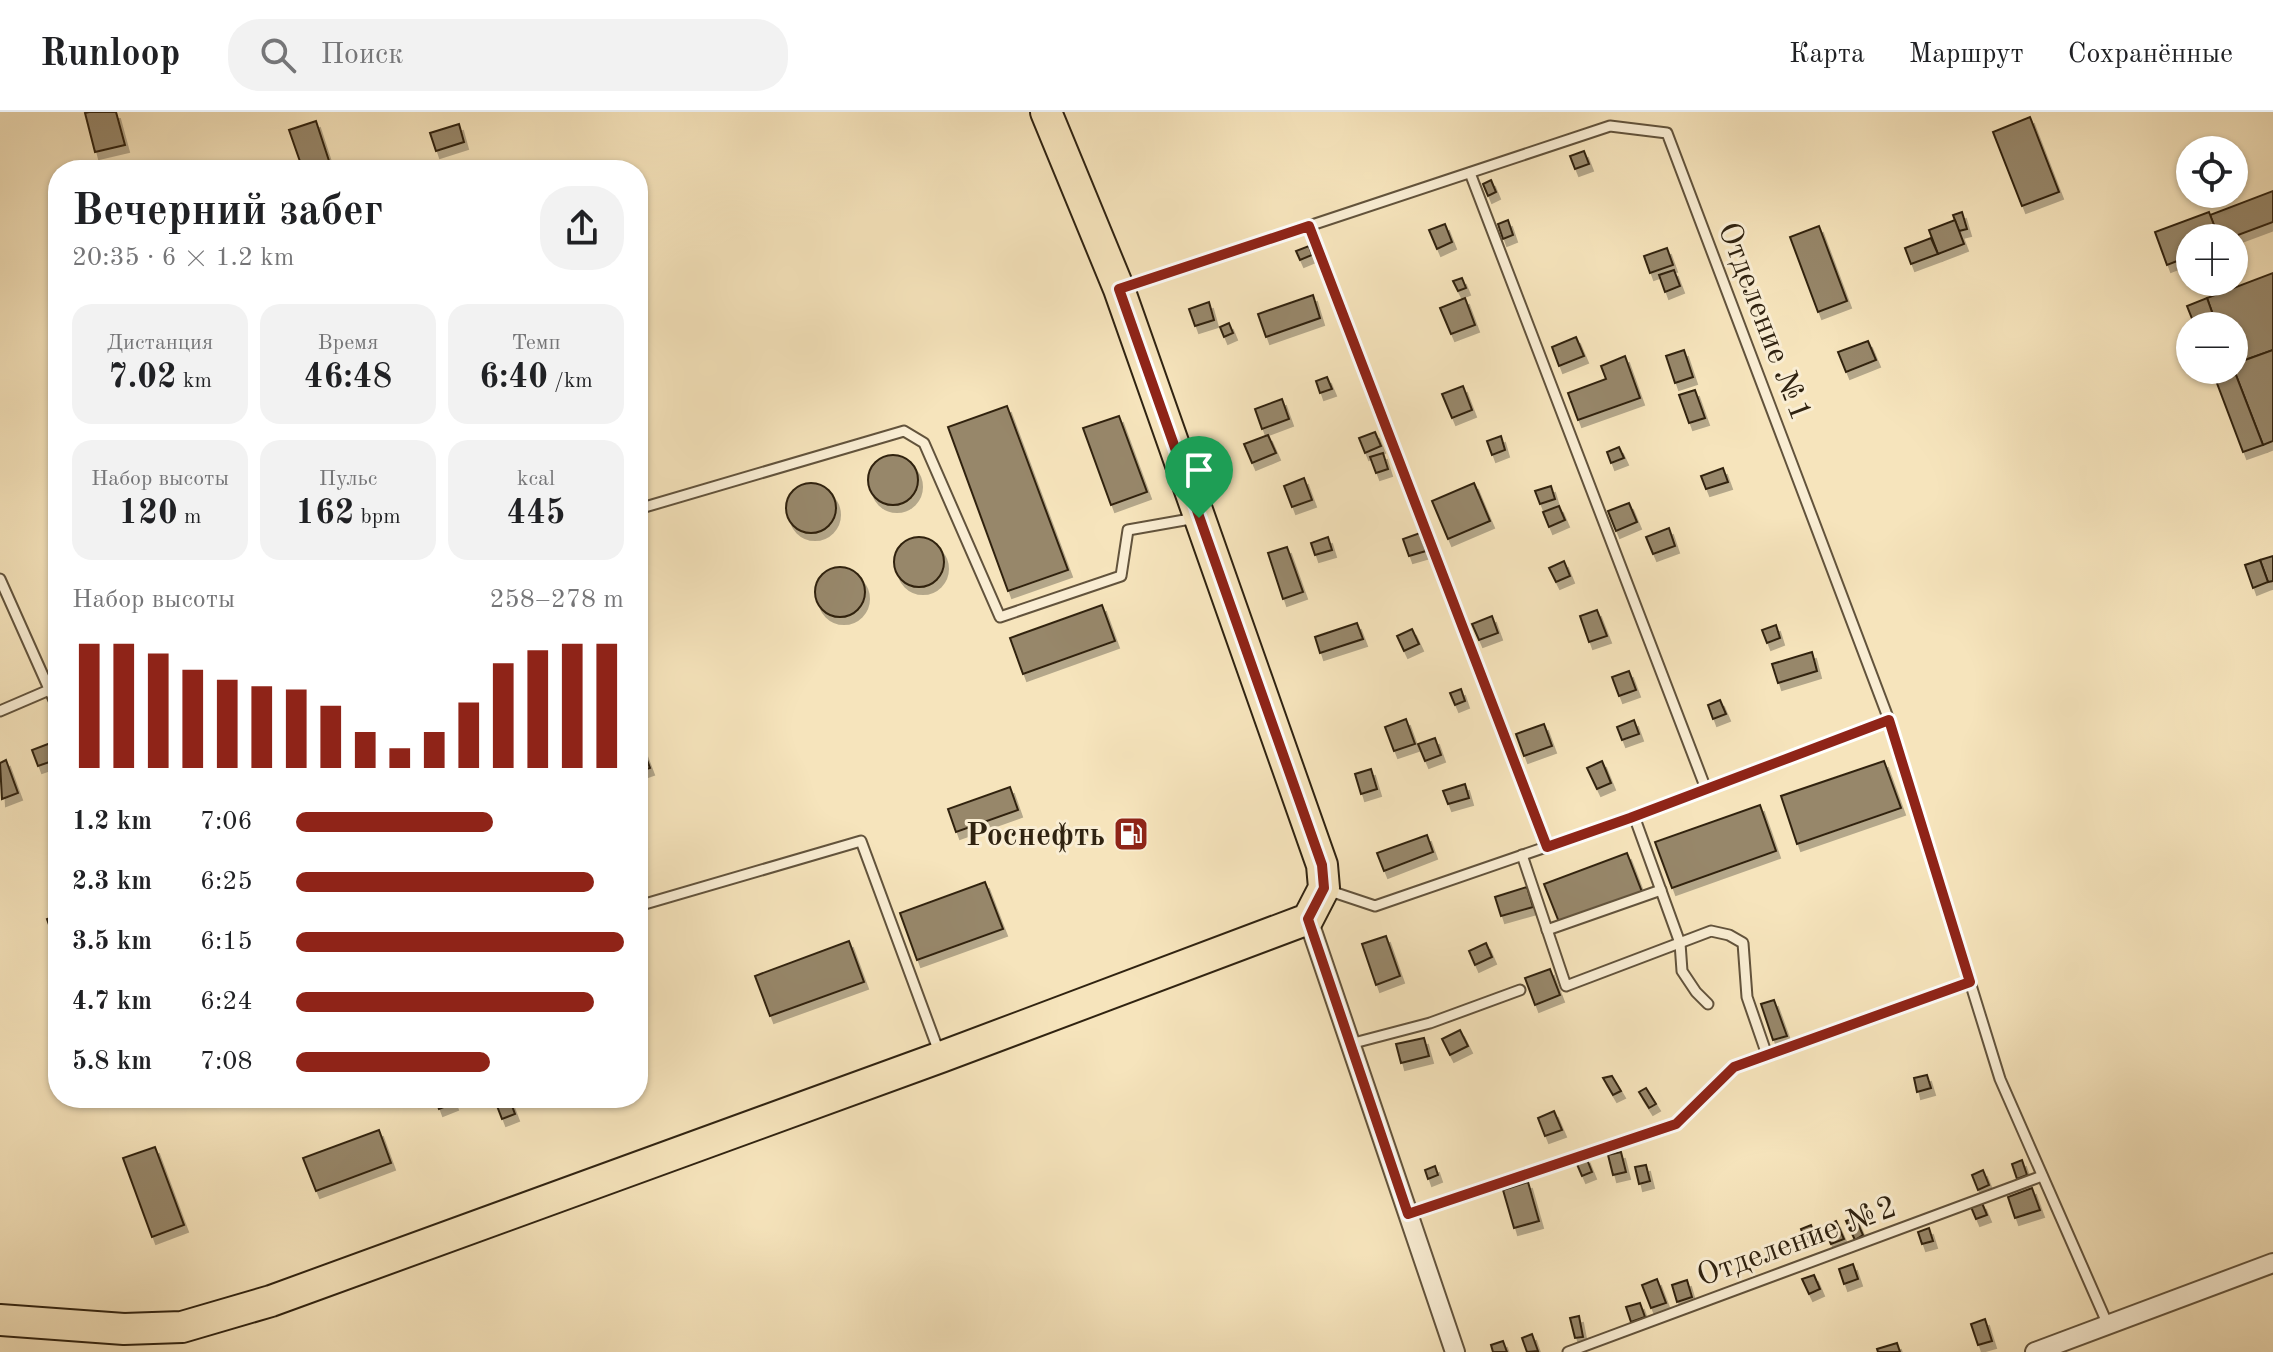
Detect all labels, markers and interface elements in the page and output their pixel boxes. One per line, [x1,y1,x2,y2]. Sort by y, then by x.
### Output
search box [228,19,788,91]
icon: search [256,33,300,77]
text: Runloop [40,36,180,74]
text: Поиск [320,40,403,70]
text: Карта [1789,41,1865,69]
text: Маршрут [1909,41,2024,69]
text: Сохранённые [2068,41,2233,69]
map controls [2176,136,2248,384]
button: locate [2176,136,2248,208]
button: share [540,186,624,270]
text: Вечерний забег [72,190,383,234]
street label: Отделение №1 [1711,218,1816,426]
button: + [2176,224,2248,296]
text: 20:35 · 6 × 1.2 km [72,245,294,271]
button: − [2176,312,2248,384]
text: Дистанция [107,332,213,354]
text: Время [318,332,378,354]
text: Темп [511,332,561,354]
text: 7.02 [108,361,177,395]
text: 46:48 [304,361,392,395]
text: 6:40 [479,361,548,395]
text: km [177,370,212,392]
text: /km [548,370,593,392]
pin [1165,436,1233,518]
icon: arrive [1177,448,1221,492]
text: Набор высоты [91,468,229,490]
text: Пульс [319,468,377,490]
text: kcal [517,468,555,490]
text: 120 [119,497,178,531]
text: 162 [295,497,354,531]
text: 445 [506,497,566,531]
text: m [178,506,201,528]
text: bpm [354,506,401,528]
text: Набор высоты [72,587,235,613]
text: 258–278 m [489,587,624,613]
text: 1.2 km [72,809,152,835]
text: 7:06 [200,809,253,835]
fuel station icon: Роснефть [1112,815,1150,853]
place label: Роснефть [966,821,1105,853]
text: 2.3 km [72,869,152,895]
text: 6:25 [200,869,253,895]
text: 3.5 km [72,929,152,955]
text: 6:15 [200,929,253,955]
text: 4.7 km [72,989,152,1015]
text: 6:24 [200,989,253,1015]
text: 5.8 km [72,1049,152,1075]
text: 7:08 [200,1049,253,1075]
street label: Отделение №2 [1693,1192,1901,1294]

